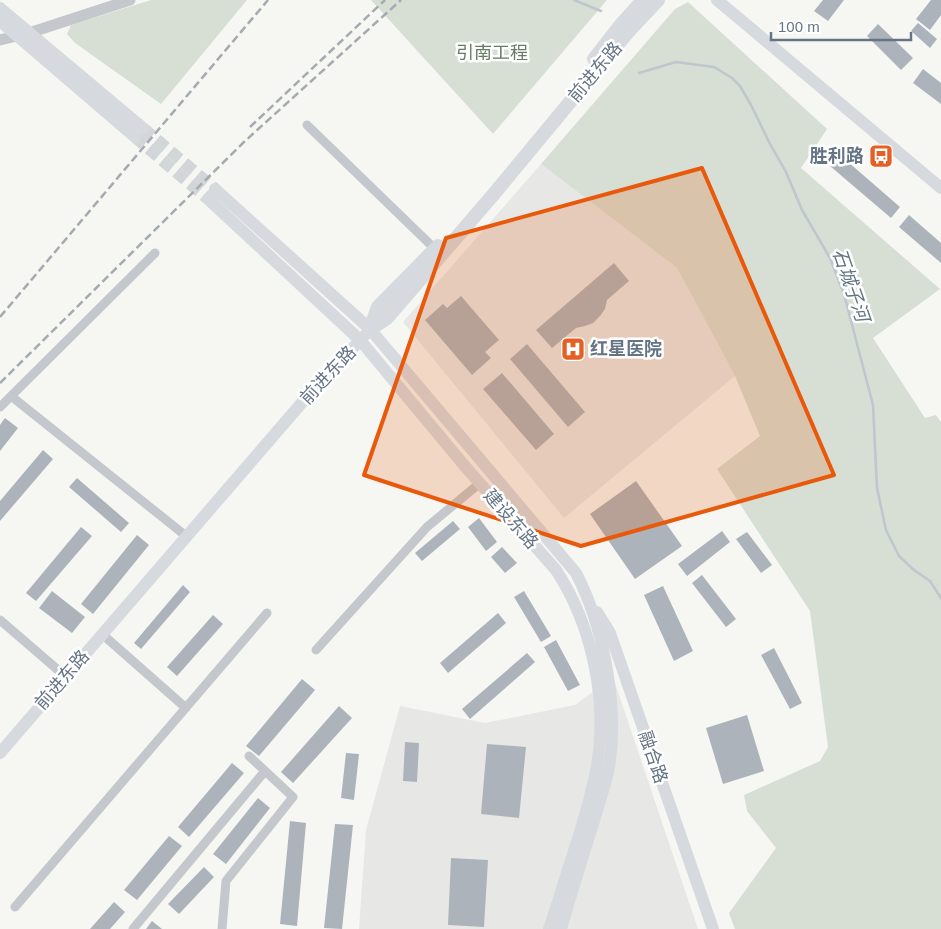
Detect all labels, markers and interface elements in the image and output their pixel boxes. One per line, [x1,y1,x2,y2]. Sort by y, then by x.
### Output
scale bar [771,10,911,42]
text: 100 m [778,18,820,35]
street label: 前进东路 [564,38,626,106]
park label: 引南工程 [456,43,528,63]
bus stop icon: 胜利路 [868,143,894,169]
place label: 胜利路 [810,146,864,166]
water label: 石城子河 [829,246,875,328]
hospital icon: 红星医院 [560,336,586,362]
place label: 红星医院 [590,339,662,359]
street label: 前进东路 [296,342,360,408]
street label: 建设东路 [480,485,542,553]
street label: 前进东路 [31,646,93,714]
street label: 融合路 [635,728,671,786]

